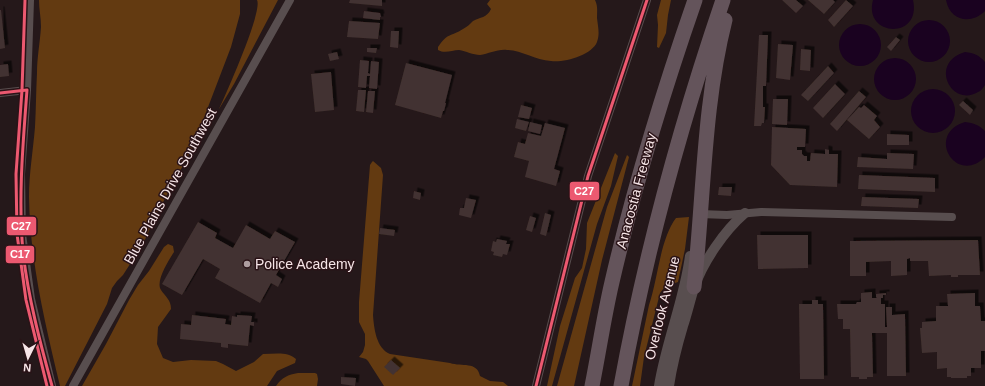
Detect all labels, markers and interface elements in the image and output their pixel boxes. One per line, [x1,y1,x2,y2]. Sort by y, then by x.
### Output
street label: Blue Plains Drive Southwest [120,105,220,267]
street label: Anacostia Freeway [613,131,659,251]
line badge: C27 [569,181,600,201]
text: C27 [574,185,594,197]
line badge: C27 [6,216,37,236]
text: C27 [11,220,31,232]
line badge: C17 [5,245,35,264]
text: C17 [10,248,30,260]
street label: Overlook Avenue [641,254,683,362]
place label: Police Academy [255,256,355,272]
marker: Police Academy [242,259,252,269]
north arrow [8,338,48,378]
text: N [23,362,32,374]

